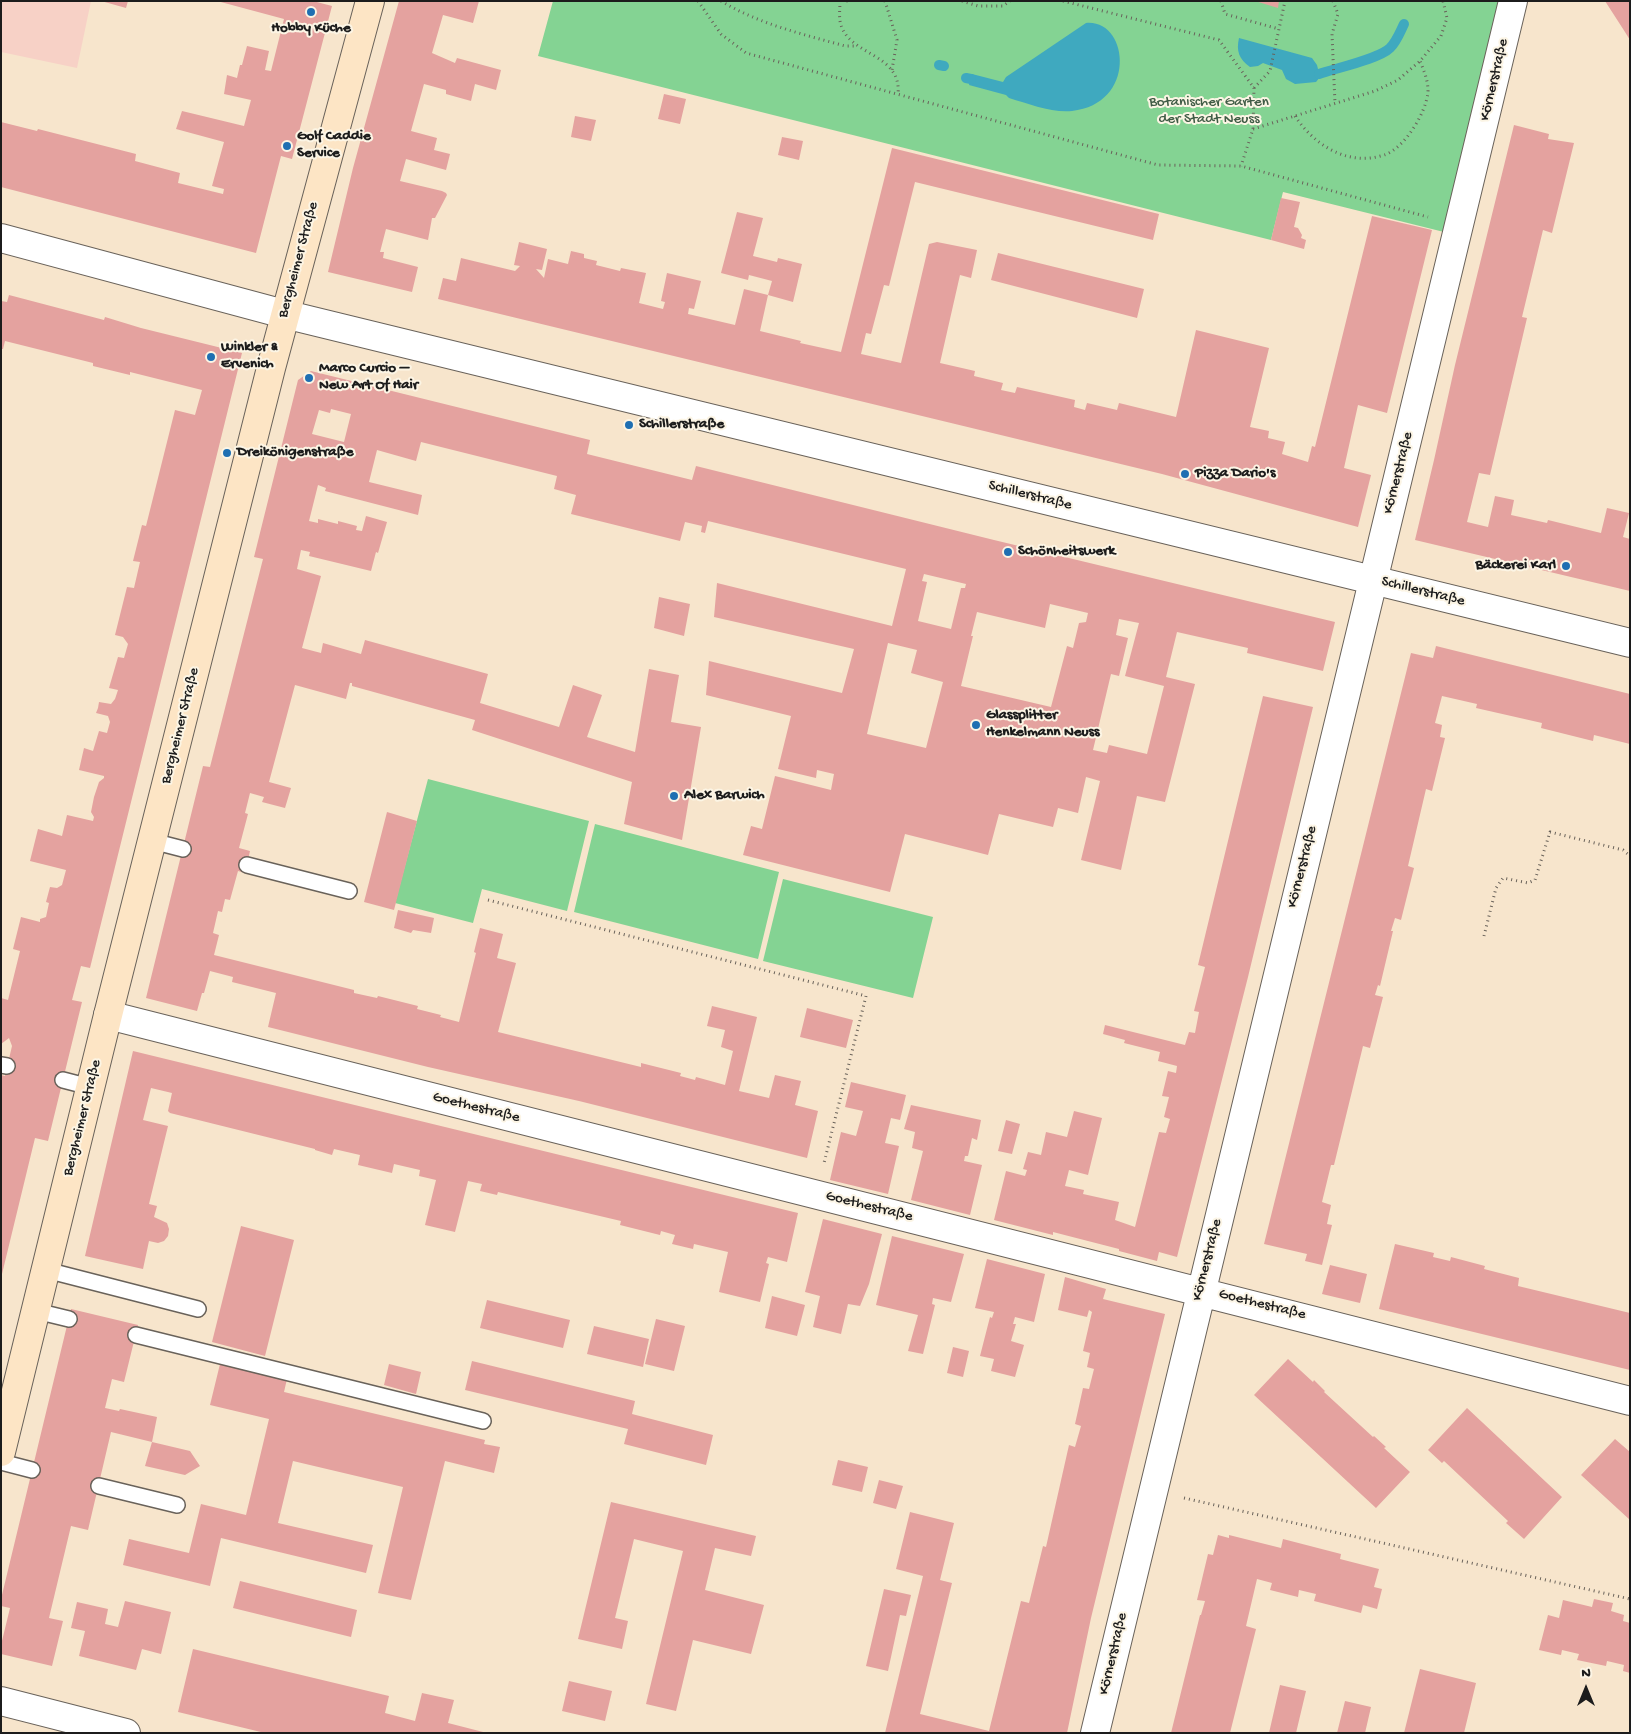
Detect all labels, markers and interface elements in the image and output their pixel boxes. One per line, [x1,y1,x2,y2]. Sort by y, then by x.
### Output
marker: Hobby Küche [305,6,317,18]
place label: Hobby Küche [271,20,351,38]
street label: Körnerstraße [1477,37,1513,123]
park label: Botanischer Garten der Stadt Neuss [1149,94,1269,129]
place label: Golf Caddie Service [297,128,371,163]
marker: Golf Caddie Service [281,140,293,152]
street label: Bergheimer Straße [275,200,323,320]
place label: Winkler & Ervenich [221,339,278,374]
marker: Winkler & Ervenich [205,351,217,363]
place label: Marco Curcio – New Art Of Hair [319,360,418,395]
marker: Marco Curcio – New Art Of Hair [303,372,315,384]
place label: Schillerstraße [639,416,724,434]
marker: Schillerstraße [623,419,635,431]
street label: Körnerstraße [1380,430,1418,516]
place label: Dreikönigenstraße [237,444,353,462]
marker: Dreikönigenstraße [221,447,233,459]
place label: Pizza Dario's [1195,465,1275,483]
marker: Pizza Dario's [1179,468,1191,480]
street label: Schillerstraße [987,477,1073,515]
place label: Schönheitswerk [1018,543,1115,561]
marker: Schönheitswerk [1002,546,1014,558]
place label: Bäckerei Karl [1475,557,1556,575]
marker: Bäckerei Karl [1560,560,1572,572]
street label: Schillerstraße [1380,573,1466,611]
street label: Bergheimer Straße [158,666,204,786]
place label: Glassplitter Henkelmann Neuss [986,707,1100,742]
marker: Glassplitter Henkelmann Neuss [970,719,982,731]
place label: Alex Barwich [684,787,765,805]
marker: Alex Barwich [668,790,680,802]
street label: Körnerstraße [1284,824,1322,910]
street label: Bergheimer Straße [60,1058,106,1178]
street label: Goethestraße [431,1088,521,1128]
street label: Goethestraße [824,1187,914,1227]
street label: Körnerstraße [1189,1217,1227,1303]
street label: Goethestraße [1217,1285,1307,1325]
street label: Körnerstraße [1096,1611,1132,1697]
north arrow [1561,1664,1611,1714]
text: N [1581,1665,1591,1682]

